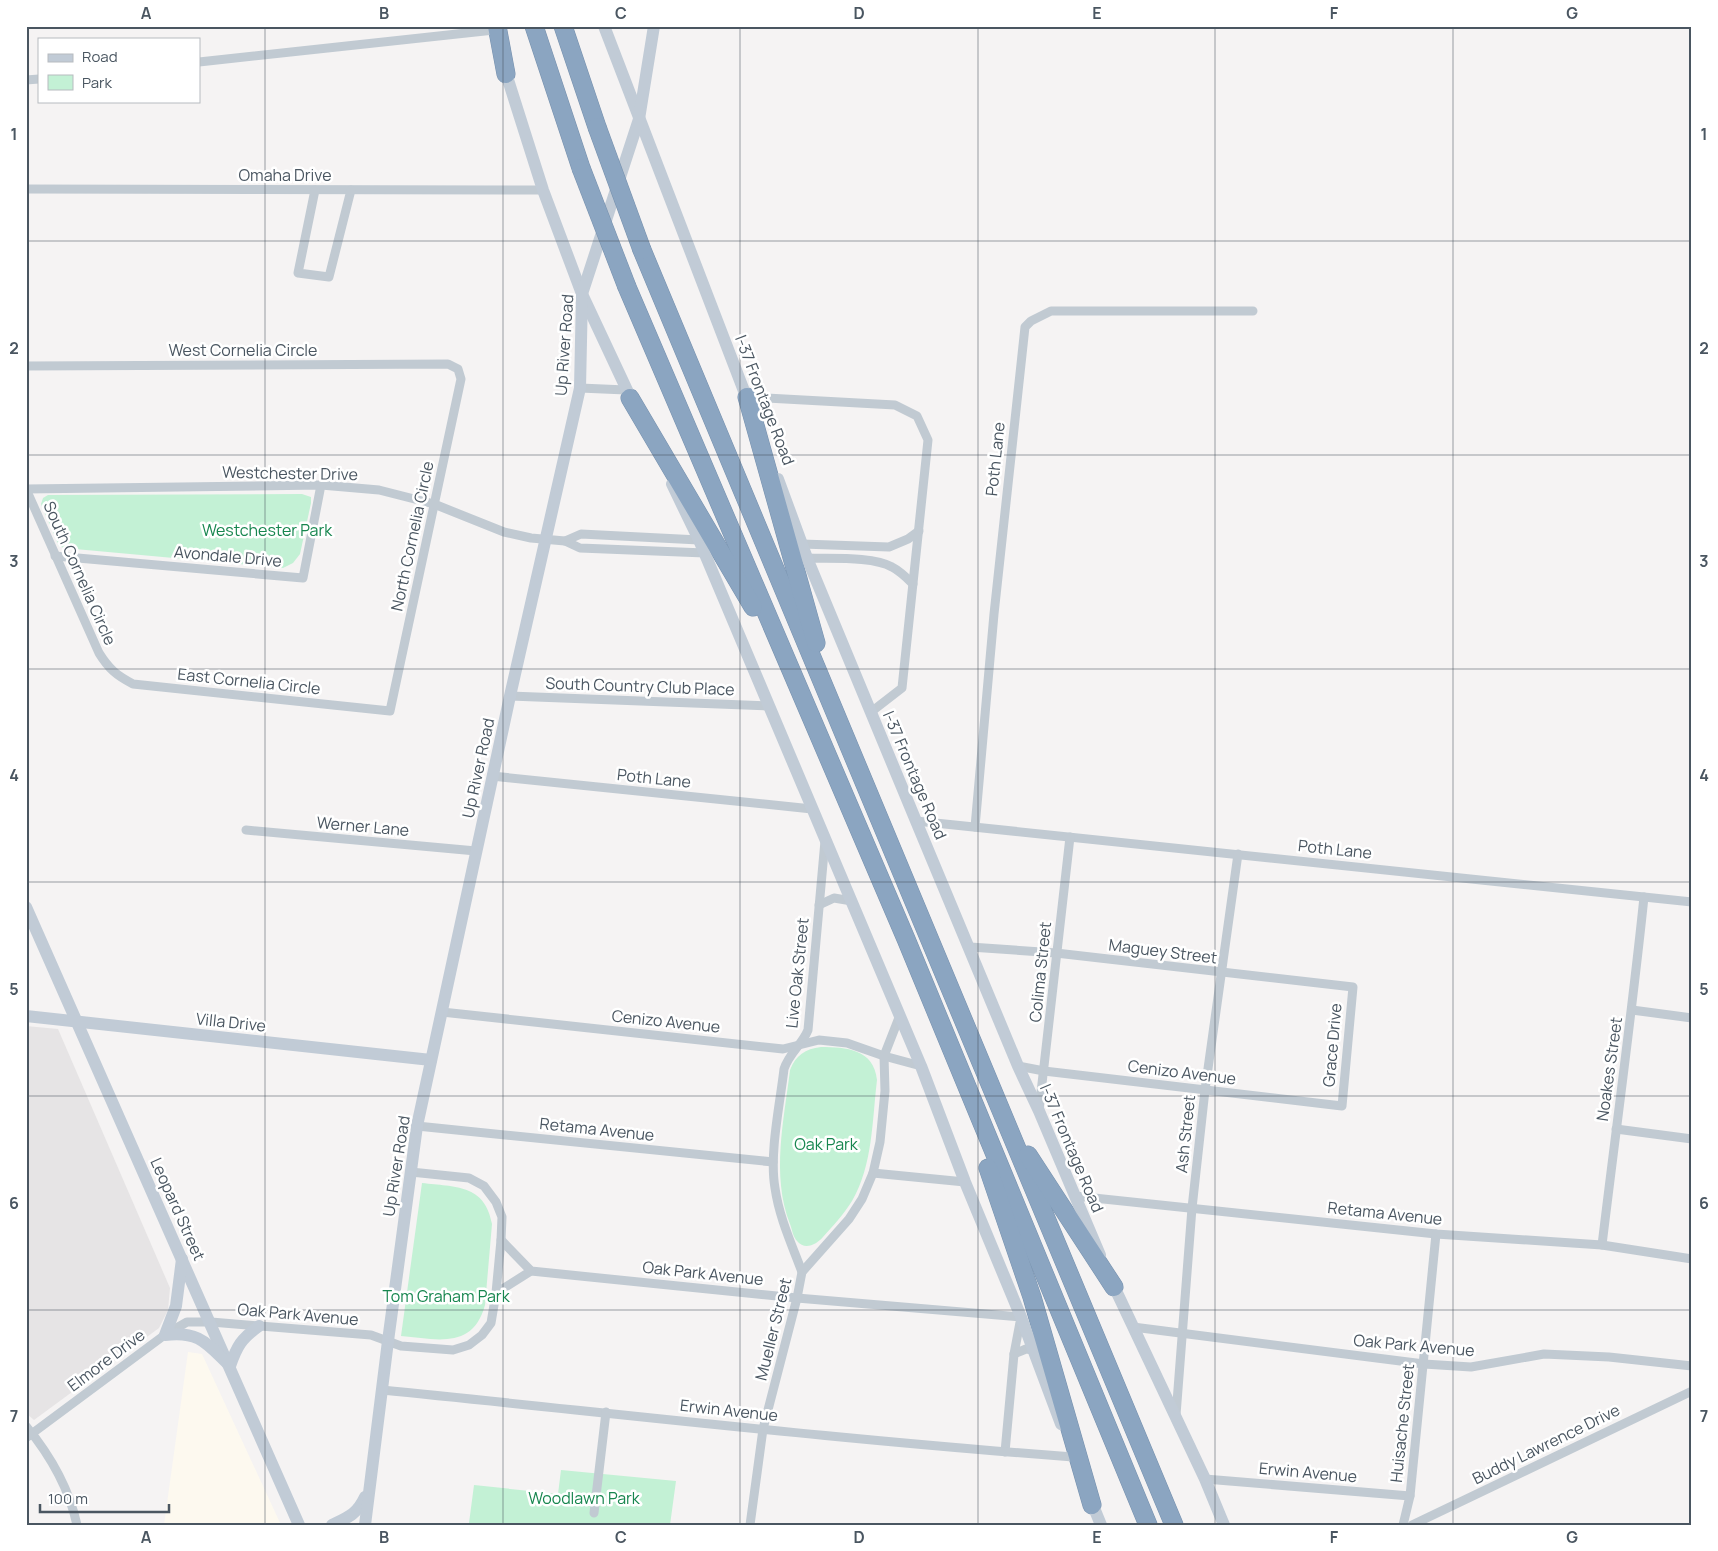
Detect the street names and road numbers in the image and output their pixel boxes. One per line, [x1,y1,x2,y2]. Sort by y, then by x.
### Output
street label: Omaha Drive [238,164,332,186]
street label: Up River Road [549,293,579,397]
street label: I-37 Frontage Road [730,332,800,468]
street label: West Cornelia Circle [169,339,317,361]
street label: Poth Lane [980,421,1010,497]
street label: North Cornelia Circle [385,459,439,613]
street label: Westchester Drive [222,461,358,485]
street label: South Cornelia Circle [38,498,122,648]
street label: Avondale Drive [173,540,283,572]
street label: East Cornelia Circle [176,663,322,699]
street label: South Country Club Place [545,672,735,700]
street label: I-37 Frontage Road [878,707,952,843]
street label: Up River Road [457,716,499,820]
street label: Poth Lane [616,763,692,793]
street label: Werner Lane [316,811,410,841]
street label: Poth Lane [1297,834,1373,864]
street label: Live Oak Street [780,917,814,1029]
street label: Colima Street [1024,921,1056,1023]
street label: Maguey Street [1107,933,1219,969]
street label: Grace Drive [1317,1002,1347,1088]
street label: Cenizo Avenue [611,1004,721,1038]
street label: Villa Drive [195,1007,267,1037]
street label: Noakes Street [1591,1015,1627,1123]
street label: Cenizo Avenue [1127,1054,1237,1090]
street label: I-37 Frontage Road [1035,1080,1109,1216]
street label: Ash Street [1170,1094,1200,1174]
street label: Retama Avenue [539,1112,655,1146]
street label: Up River Road [377,1114,415,1218]
street label: Leopard Street [145,1154,211,1264]
street label: Retama Avenue [1327,1196,1443,1230]
street label: Oak Park Avenue [641,1256,765,1290]
street label: Mueller Street [750,1275,796,1383]
street label: Oak Park Avenue [237,1298,359,1330]
street label: Elmore Drive [63,1324,149,1396]
street label: Oak Park Avenue [1353,1329,1475,1361]
street label: Huisache Street [1385,1362,1419,1484]
street label: Erwin Avenue [679,1394,779,1426]
street label: Buddy Lawrence Drive [1469,1399,1623,1489]
street label: Erwin Avenue [1258,1457,1358,1487]

